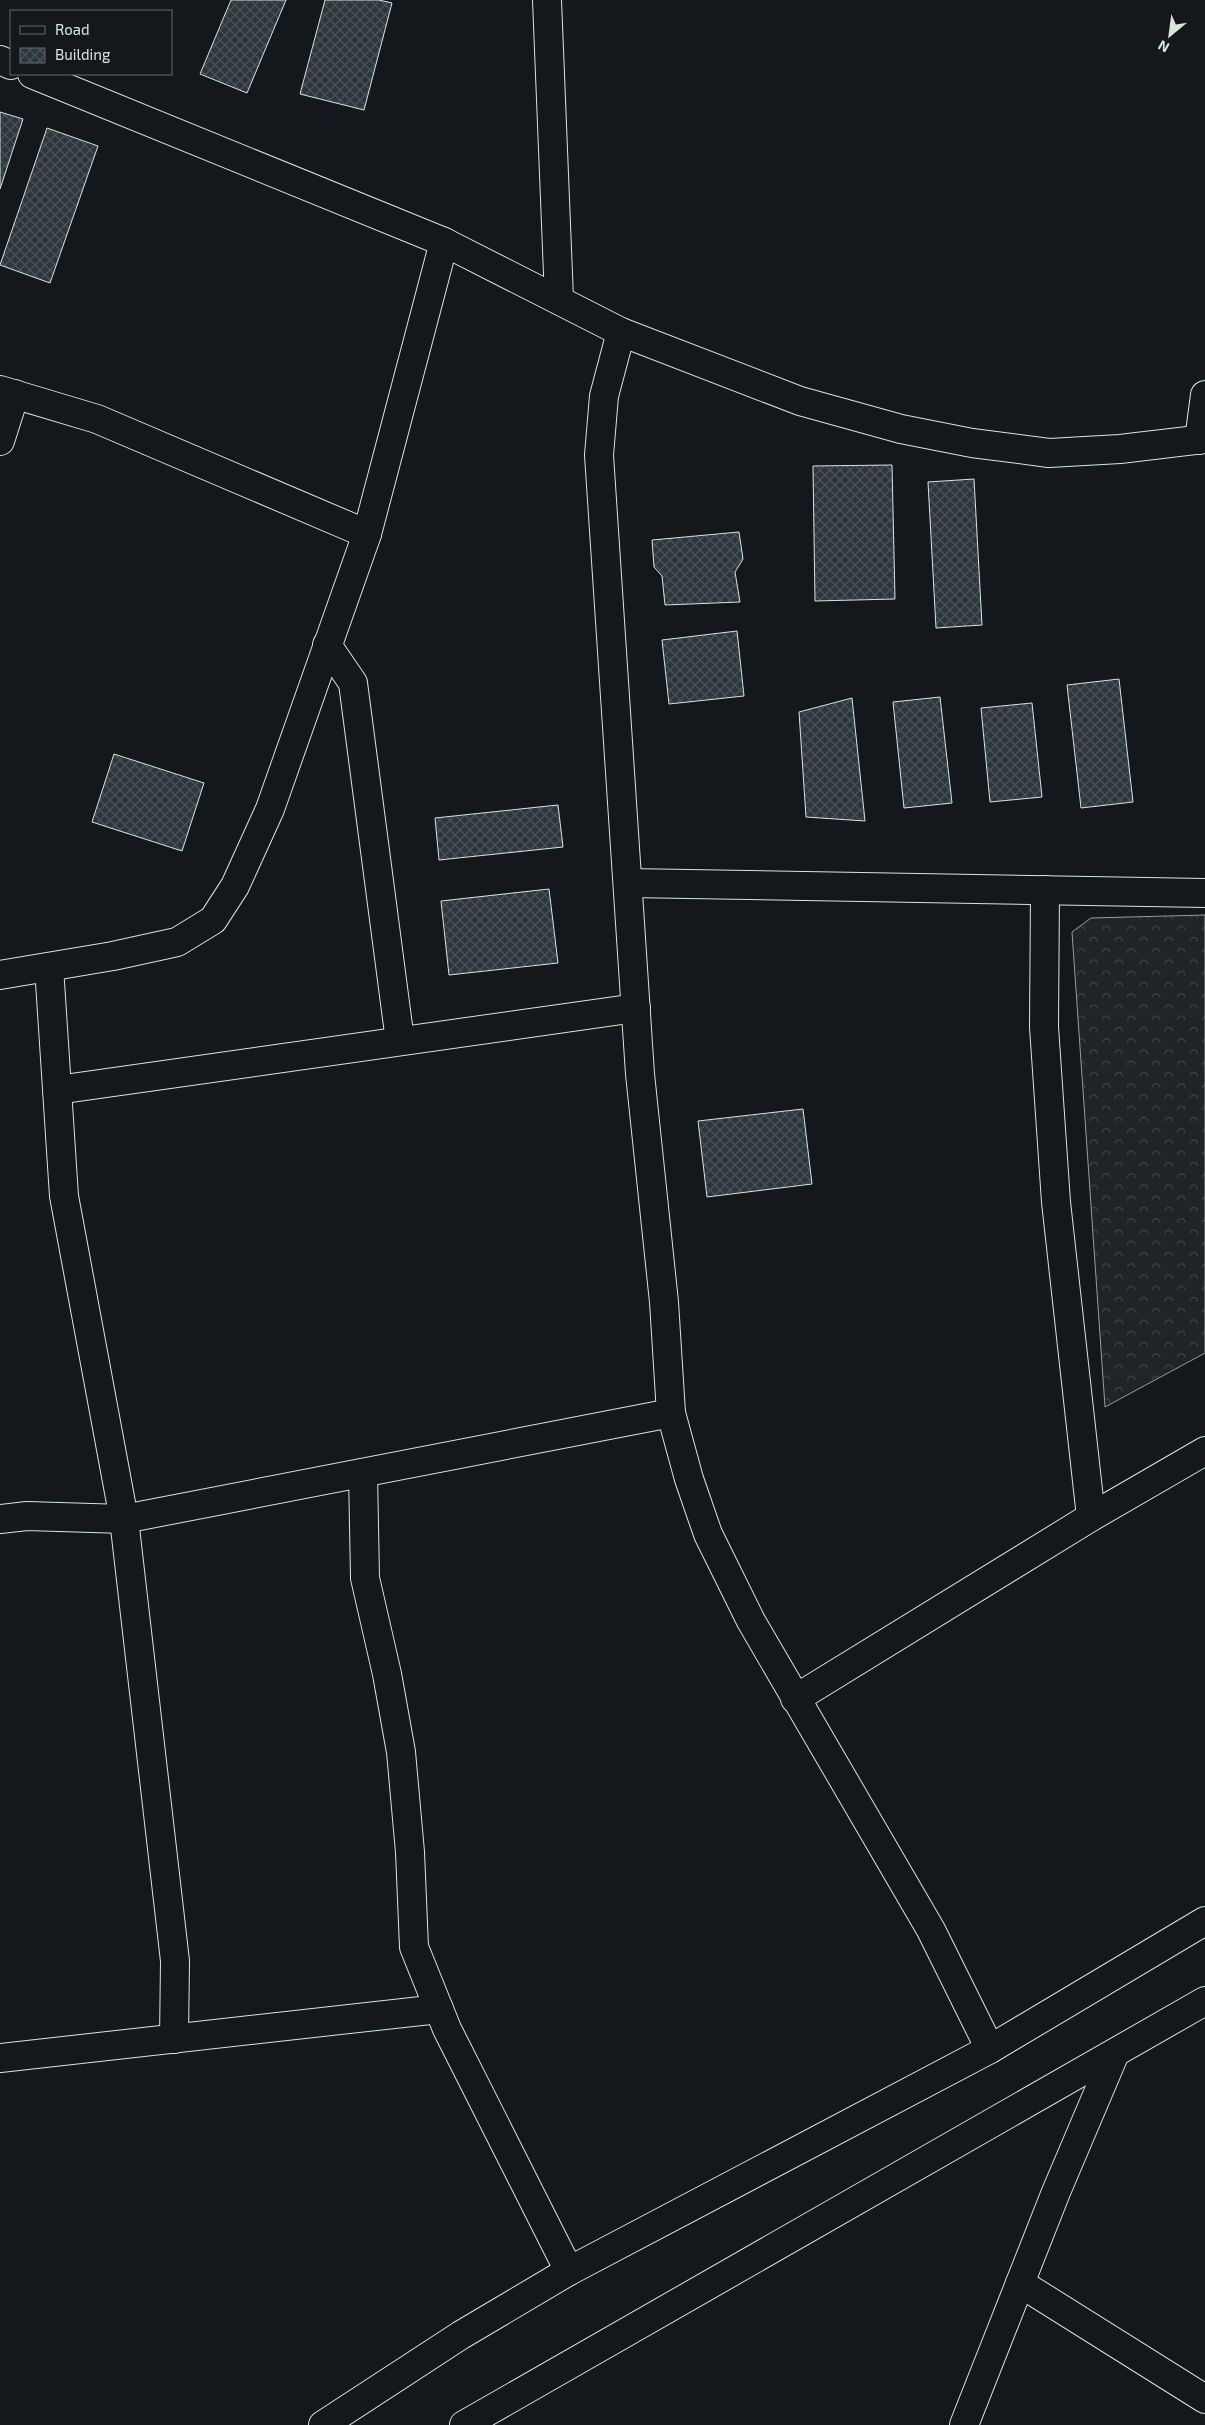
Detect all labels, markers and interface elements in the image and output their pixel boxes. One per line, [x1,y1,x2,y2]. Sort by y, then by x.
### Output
legend [10,10,172,75]
north arrow [1145,10,1195,60]
text: Road [55,20,90,38]
text: N [1155,37,1172,57]
text: Building [55,45,111,63]

